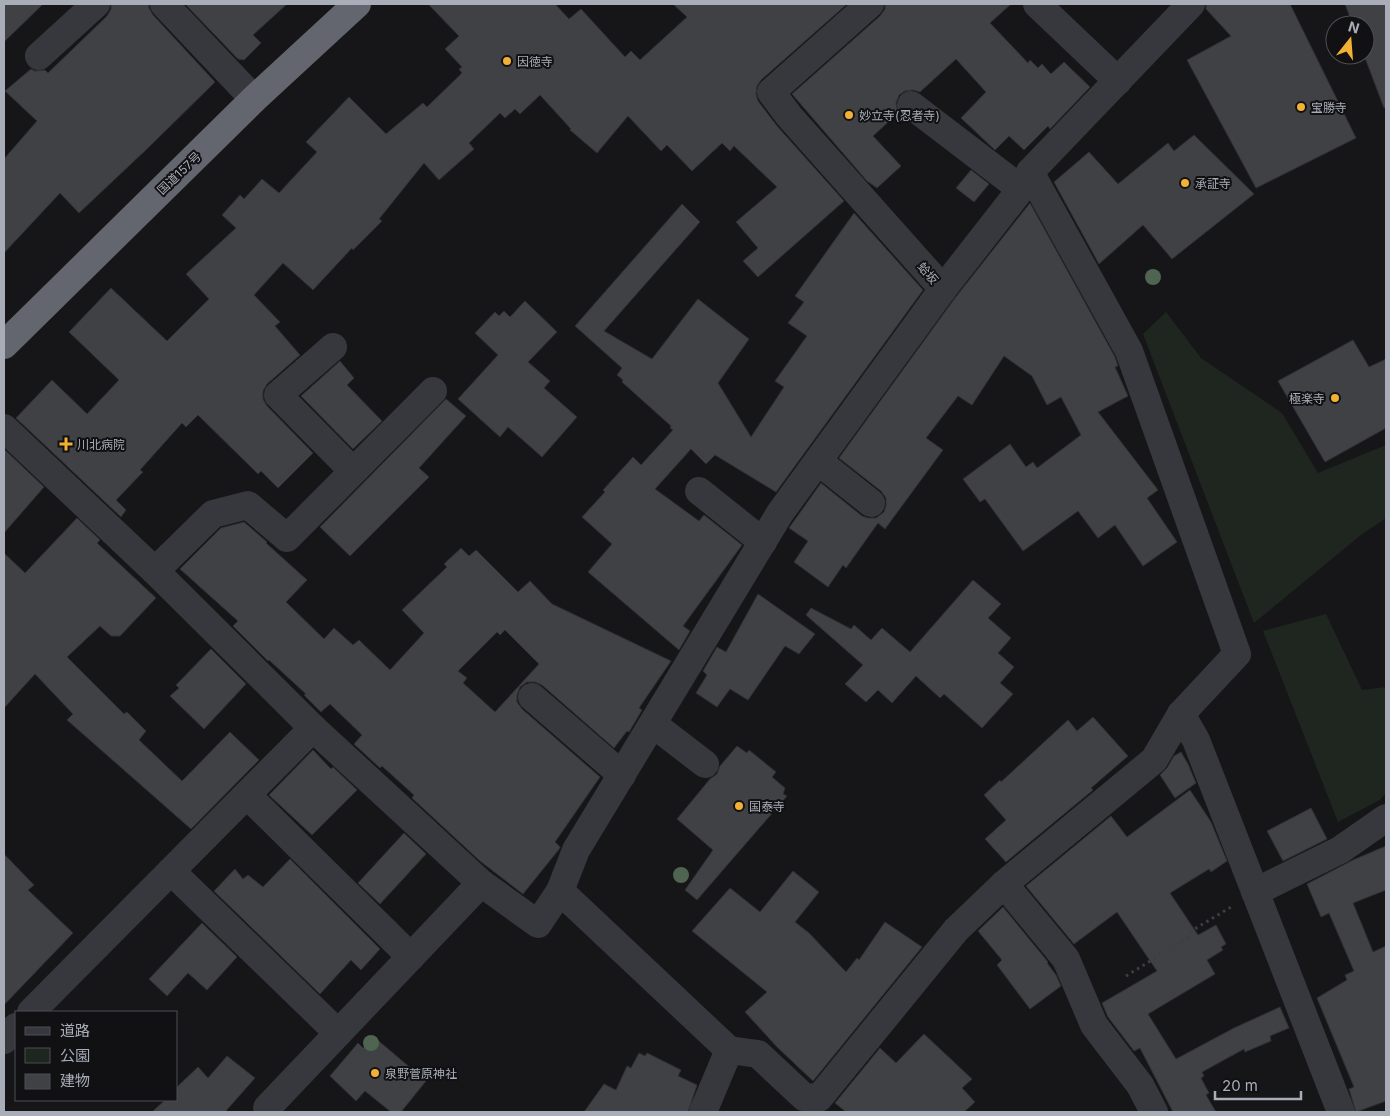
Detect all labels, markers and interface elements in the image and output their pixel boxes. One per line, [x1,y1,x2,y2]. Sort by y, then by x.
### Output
north arrow [1325,15,1375,65]
text: N [1346,17,1362,37]
place label: 因徳寺 [517,54,553,69]
marker: 因徳寺 [501,55,513,67]
place label: 宝勝寺 [1311,100,1347,115]
marker: 宝勝寺 [1295,101,1307,113]
place label: 妙立寺(忍者寺) [859,108,940,123]
marker: 妙立寺(忍者寺) [843,109,855,121]
street label: 国道157号 [154,149,204,197]
place label: 承証寺 [1195,176,1231,191]
marker: 承証寺 [1179,177,1191,189]
street label: 蛤坂 [914,259,942,287]
place label: 極楽寺 [1289,391,1325,406]
marker: 極楽寺 [1329,392,1341,404]
marker: 川北病院 [59,437,73,451]
place label: 川北病院 [77,437,125,452]
place label: 国泰寺 [749,799,785,814]
marker: 国泰寺 [733,800,745,812]
legend [15,1011,178,1101]
text: 道路 [60,1021,90,1040]
text: 公園 [60,1046,90,1065]
place label: 泉野菅原神社 [385,1066,457,1081]
marker: 泉野菅原神社 [369,1067,381,1079]
scale bar [1215,1068,1301,1100]
text: 建物 [60,1071,90,1090]
text: 20 m [1222,1076,1258,1095]

